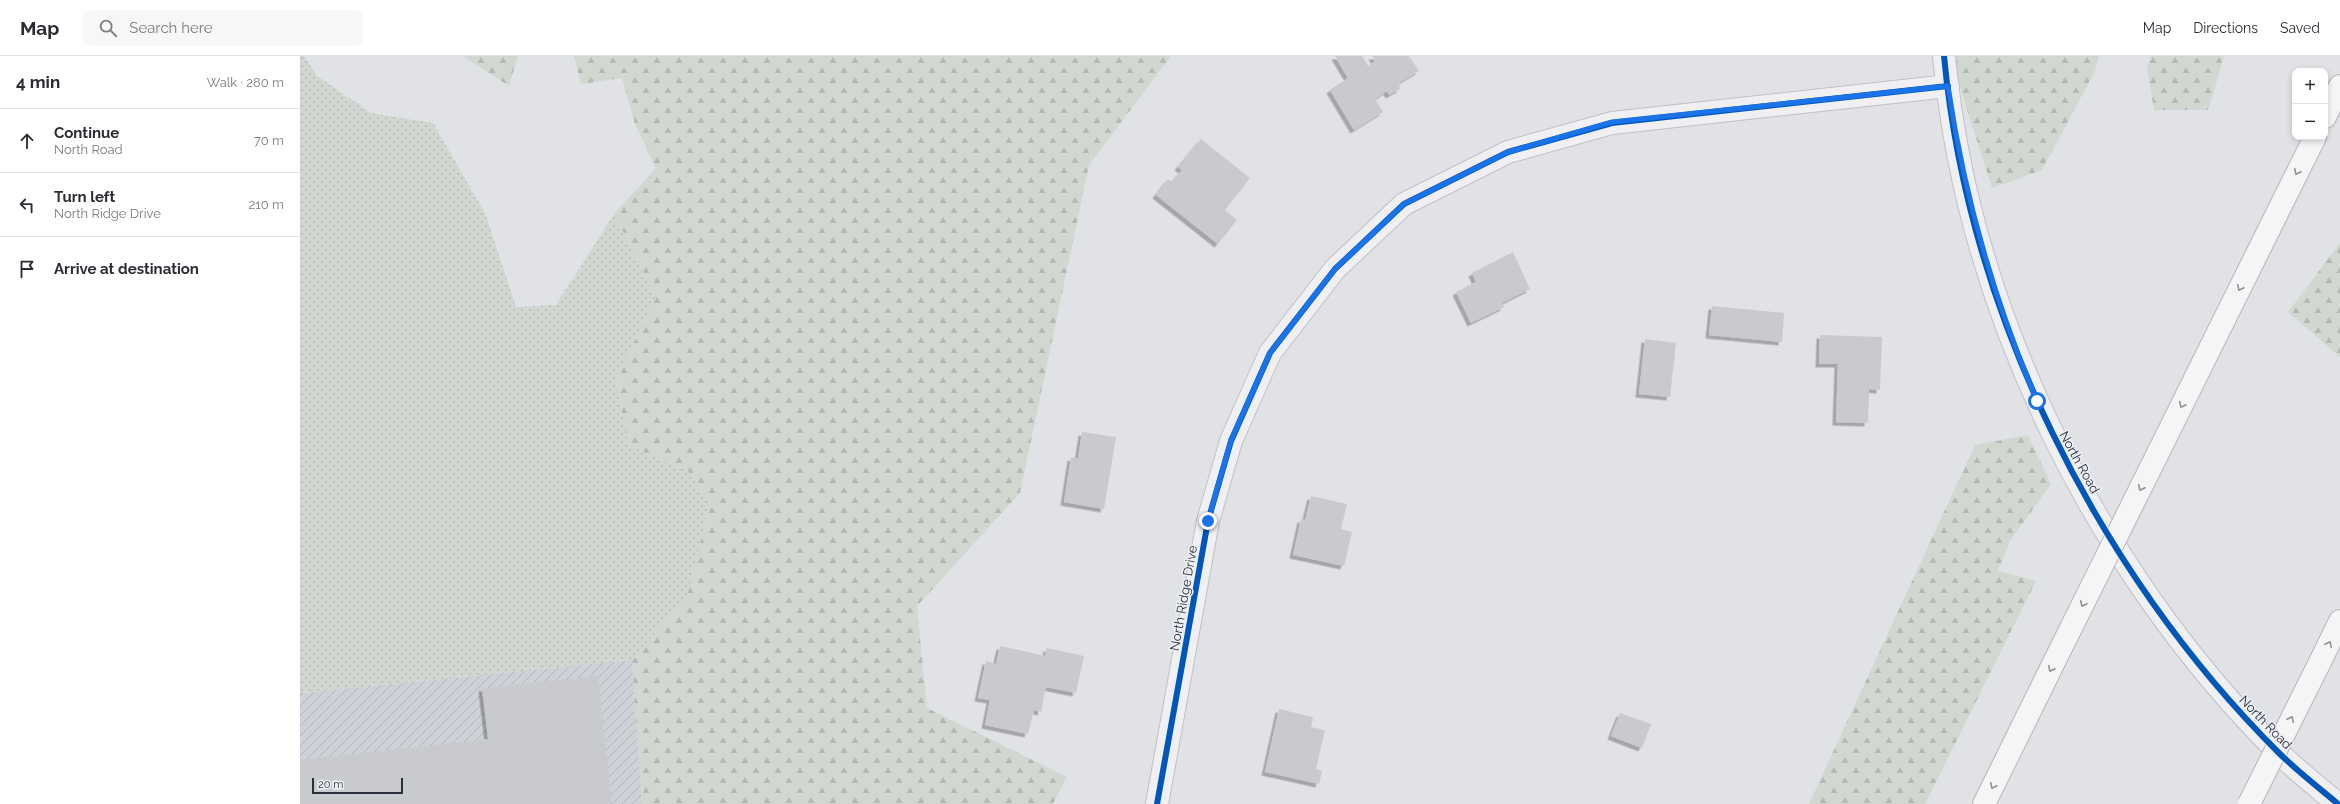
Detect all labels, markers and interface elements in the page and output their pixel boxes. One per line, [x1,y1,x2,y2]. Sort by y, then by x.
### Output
search box [83,10,363,46]
text: Map [20,17,59,39]
icon: search [97,17,119,39]
text: Search here [129,19,213,37]
text: Map [2143,20,2171,36]
text: Directions [2193,20,2258,36]
text: Saved [2280,20,2320,36]
map controls [2292,68,2328,140]
button: + [2292,68,2328,104]
text: 4 min [16,72,60,92]
text: Walk · 280 m [207,75,284,90]
button: − [2292,104,2328,140]
text: Continue [54,124,119,142]
icon: ahead [16,130,38,152]
text: 70 m [254,133,284,148]
text: North Road [54,142,123,157]
one-way arrow [2295,168,2302,175]
text: Turn left [54,188,115,206]
icon: left [16,194,38,216]
text: 210 m [248,197,284,212]
text: North Ridge Drive [54,206,161,221]
icon: arrive [16,258,38,280]
text: Arrive at destination [54,260,199,278]
one-way arrow [2237,284,2245,292]
route start [2028,392,2046,410]
one-way arrow [2179,400,2187,408]
street label: North Road [2056,429,2103,496]
one-way arrow [2138,483,2146,491]
route end [1199,512,1217,530]
street label: North Ridge Drive [1167,544,1200,652]
one-way arrow [2080,600,2088,607]
one-way arrow [2324,640,2332,648]
one-way arrow [2048,665,2056,672]
street label: North Road [2236,692,2295,752]
one-way arrow [2287,716,2294,723]
scale bar [312,776,403,795]
text: 20 m [318,778,343,791]
one-way arrow [1990,781,1998,789]

